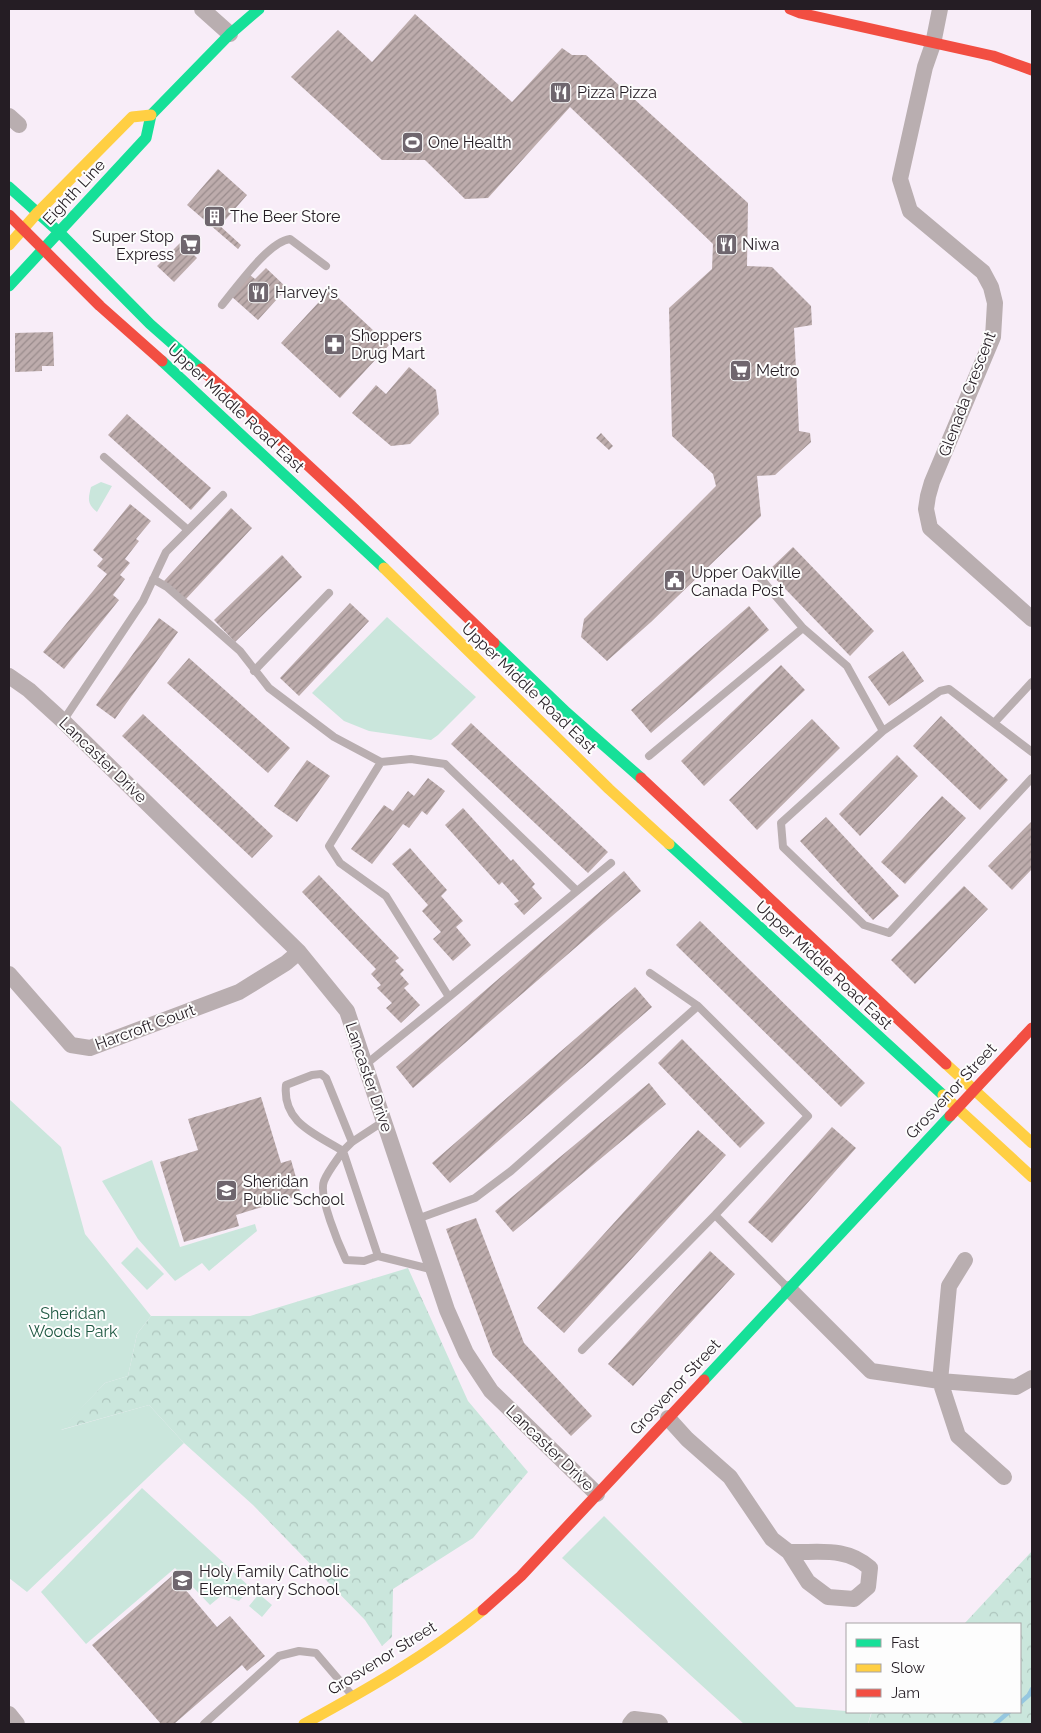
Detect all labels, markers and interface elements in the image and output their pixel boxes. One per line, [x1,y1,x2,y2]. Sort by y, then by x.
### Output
restaurant icon: Pizza Pizza [549,80,573,104]
place label: Pizza Pizza [577,83,657,102]
sports icon: One Health [400,130,424,154]
place label: One Health [428,133,512,152]
street label: Eighth Line [39,155,109,229]
building icon: The Beer Store [202,204,226,228]
place label: The Beer Store [230,207,340,226]
place label: Super Stop Express [92,227,174,264]
restaurant icon: Niwa [714,232,738,256]
supermarket icon: Super Stop Express [178,233,202,257]
place label: Niwa [742,235,779,254]
restaurant icon: Harvey's [247,280,271,304]
place label: Harvey's [275,283,338,302]
place label: Shoppers Drug Mart [351,326,426,363]
street label: Glenada Crescent [934,328,1000,459]
pharmacy icon: Shoppers Drug Mart [323,332,347,356]
street label: Upper Middle Road East [164,340,309,477]
supermarket icon: Metro [728,358,752,382]
place label: Metro [756,361,799,380]
place label: Upper Oakville Canada Post [691,563,801,600]
public building icon: Upper Oakville Canada Post [663,569,687,593]
street label: Upper Middle Road East [458,619,601,758]
street label: Lancaster Drive [55,713,151,807]
street label: Upper Middle Road East [752,897,897,1034]
street label: Harcroft Court [92,1000,198,1054]
street label: Lancaster Drive [341,1020,397,1134]
street label: Grosvenor Street [902,1039,1001,1143]
place label: Sheridan Public School [243,1172,345,1209]
school or university icon: Sheridan Public School [215,1178,239,1202]
park label: Sheridan Woods Park [28,1304,118,1341]
street label: Grosvenor Street [626,1335,725,1439]
street label: Lancaster Drive [502,1401,598,1495]
place label: Holy Family Catholic Elementary School [199,1562,349,1599]
school or university icon: Holy Family Catholic Elementary School [171,1568,195,1592]
street label: Grosvenor Street [324,1617,440,1699]
legend [846,1623,1021,1713]
text: Fast [891,1634,919,1652]
text: Slow [891,1659,925,1677]
text: Jam [891,1684,920,1702]

